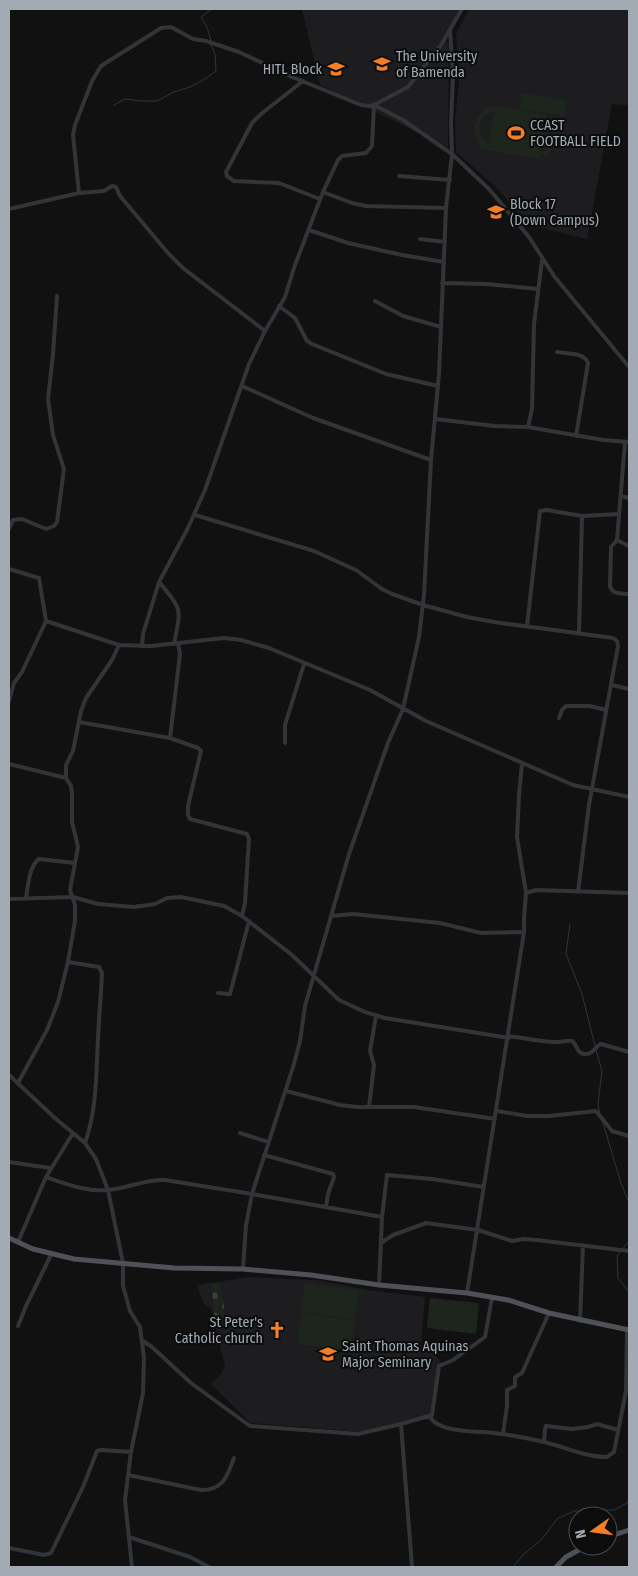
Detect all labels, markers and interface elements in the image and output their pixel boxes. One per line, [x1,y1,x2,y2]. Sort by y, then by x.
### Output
place label: The University of Bamenda [396,48,478,81]
school or university icon: The University of Bamenda [372,54,392,74]
school or university icon: HITL Block [326,59,346,79]
place label: HITL Block [263,61,322,78]
place label: CCAST FOOTBALL FIELD [530,117,621,150]
sports icon: CCAST FOOTBALL FIELD [506,123,526,143]
place label: Block 17 (Down Campus) [510,196,599,229]
school or university icon: Block 17 (Down Campus) [486,202,506,222]
place label: St Peter's Catholic church [175,1314,263,1347]
church icon: St Peter's Catholic church [267,1320,287,1340]
place label: Saint Thomas Aquinas Major Seminary [342,1338,468,1371]
school or university icon: Saint Thomas Aquinas Major Seminary [318,1344,338,1364]
north arrow [568,1506,618,1556]
text: N [572,1528,590,1540]

